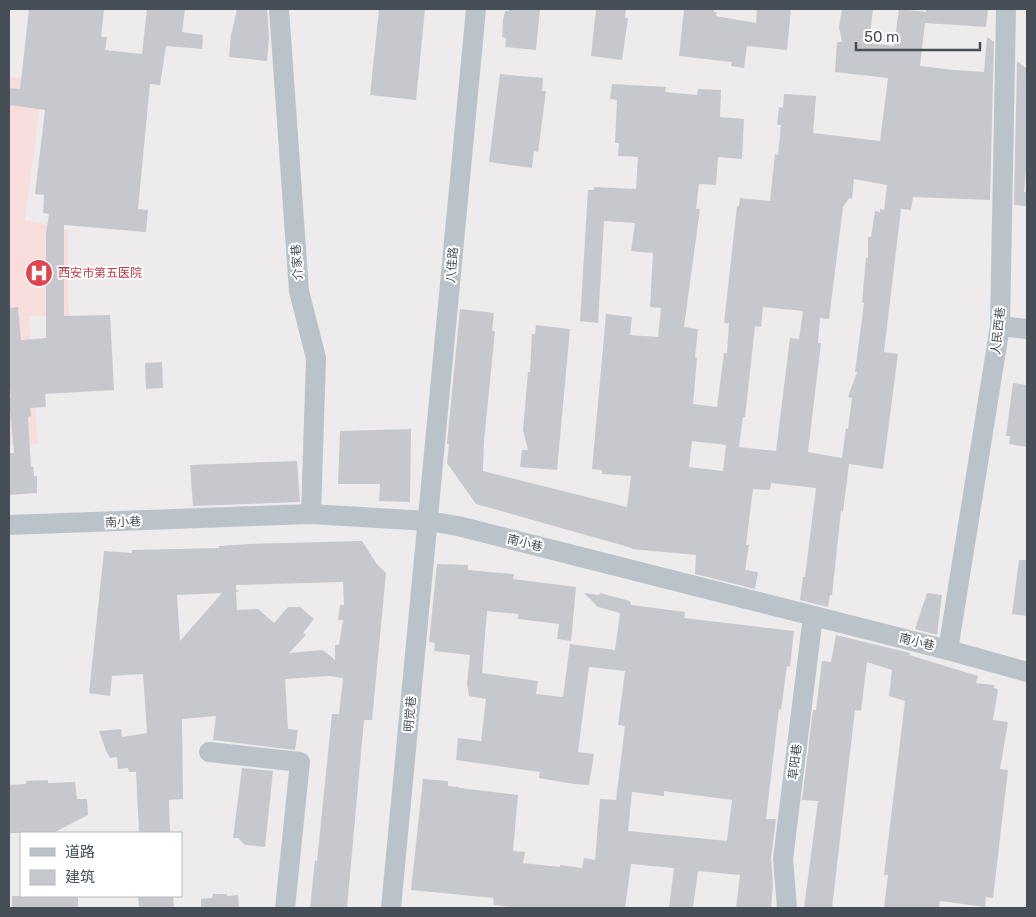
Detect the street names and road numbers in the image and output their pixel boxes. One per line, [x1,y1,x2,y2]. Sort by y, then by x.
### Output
street label: 介家巷 [289,244,305,280]
street label: 八佳路 [443,246,461,284]
street label: 人民西巷 [989,306,1007,356]
street label: 南小巷 [105,514,141,530]
street label: 南小巷 [506,532,544,554]
street label: 南小巷 [898,631,936,653]
street label: 明觉巷 [401,695,419,733]
street label: 草阳巷 [786,743,804,781]

